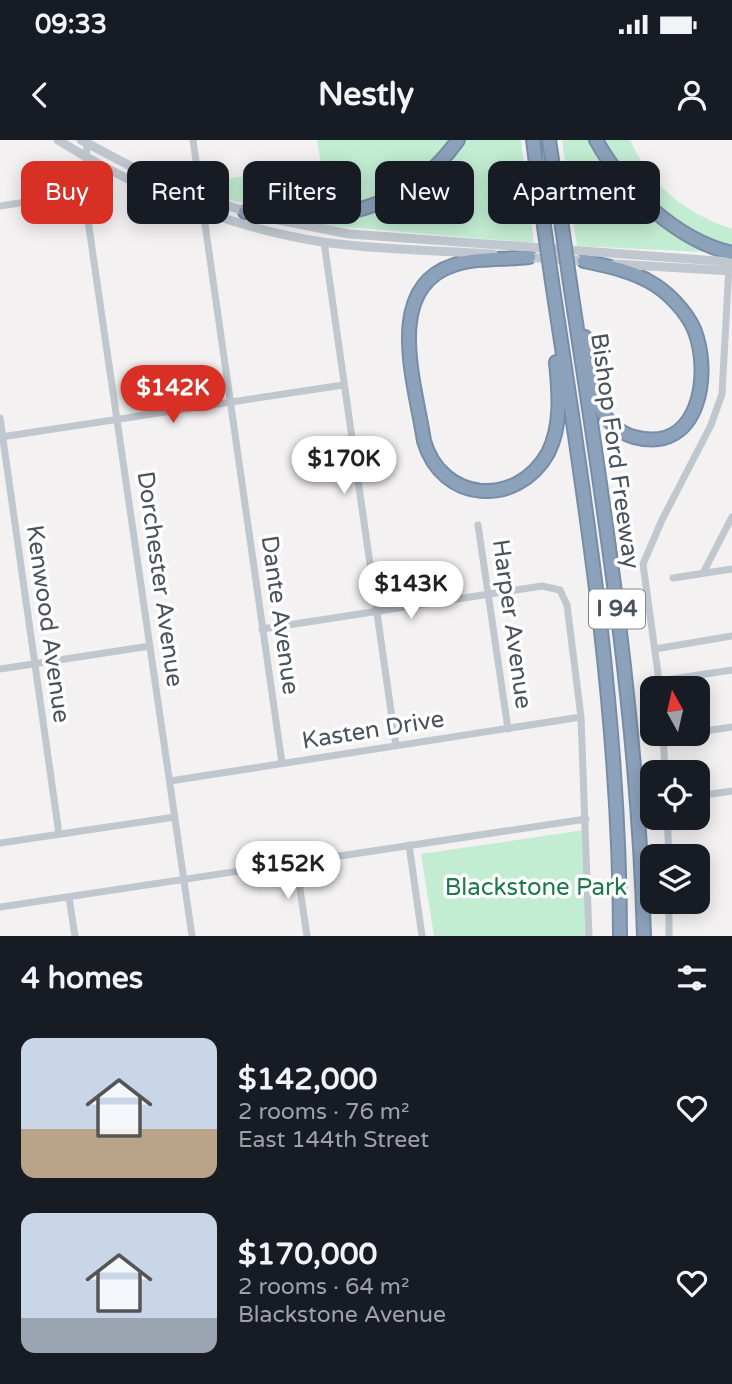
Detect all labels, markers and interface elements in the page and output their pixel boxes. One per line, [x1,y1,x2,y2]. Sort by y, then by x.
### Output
text: 09:33 [35,9,107,40]
icon: back [21,76,59,114]
text: Nestly [318,76,414,114]
icon: person [673,76,711,114]
chip: Buy [21,161,113,224]
chip: Rent [127,161,229,224]
chip: Filters [243,161,361,224]
chip: New [375,161,474,224]
chip: Apartment [488,161,660,224]
street label: Bishop Ford Freeway [584,331,646,571]
pin: $142K [124,366,222,425]
text: $142K [137,374,209,402]
pin: $170K [295,436,393,496]
text: $170K [308,445,380,473]
street label: Dorchester Avenue [131,469,189,689]
street label: Kenwood Avenue [20,523,76,725]
street label: Dante Avenue [254,534,306,696]
street label: Harper Avenue [486,537,538,711]
pin: $143K [362,561,460,621]
text: $143K [375,570,447,598]
road number: I 94 [589,589,645,629]
north arrow [640,676,710,746]
map controls [640,676,710,914]
street label: Kasten Drive [300,704,446,756]
button: locate [640,760,710,830]
pin: $152K [239,842,337,901]
button: layers [640,844,710,914]
text: $152K [252,850,324,878]
park label: Blackstone Park [445,873,627,902]
icon: filters [673,959,711,997]
text: 4 homes [21,960,143,997]
text: $142,000 [238,1061,377,1098]
icon: home [77,1066,161,1150]
icon: heart [673,1089,711,1127]
text: 2 rooms · 76 m² [238,1098,409,1126]
text: East 144th Street [238,1126,429,1154]
text: $170,000 [238,1236,377,1273]
icon: home [77,1241,161,1325]
icon: heart [673,1264,711,1302]
text: 2 rooms · 64 m² [238,1273,409,1301]
text: Blackstone Avenue [238,1301,446,1329]

